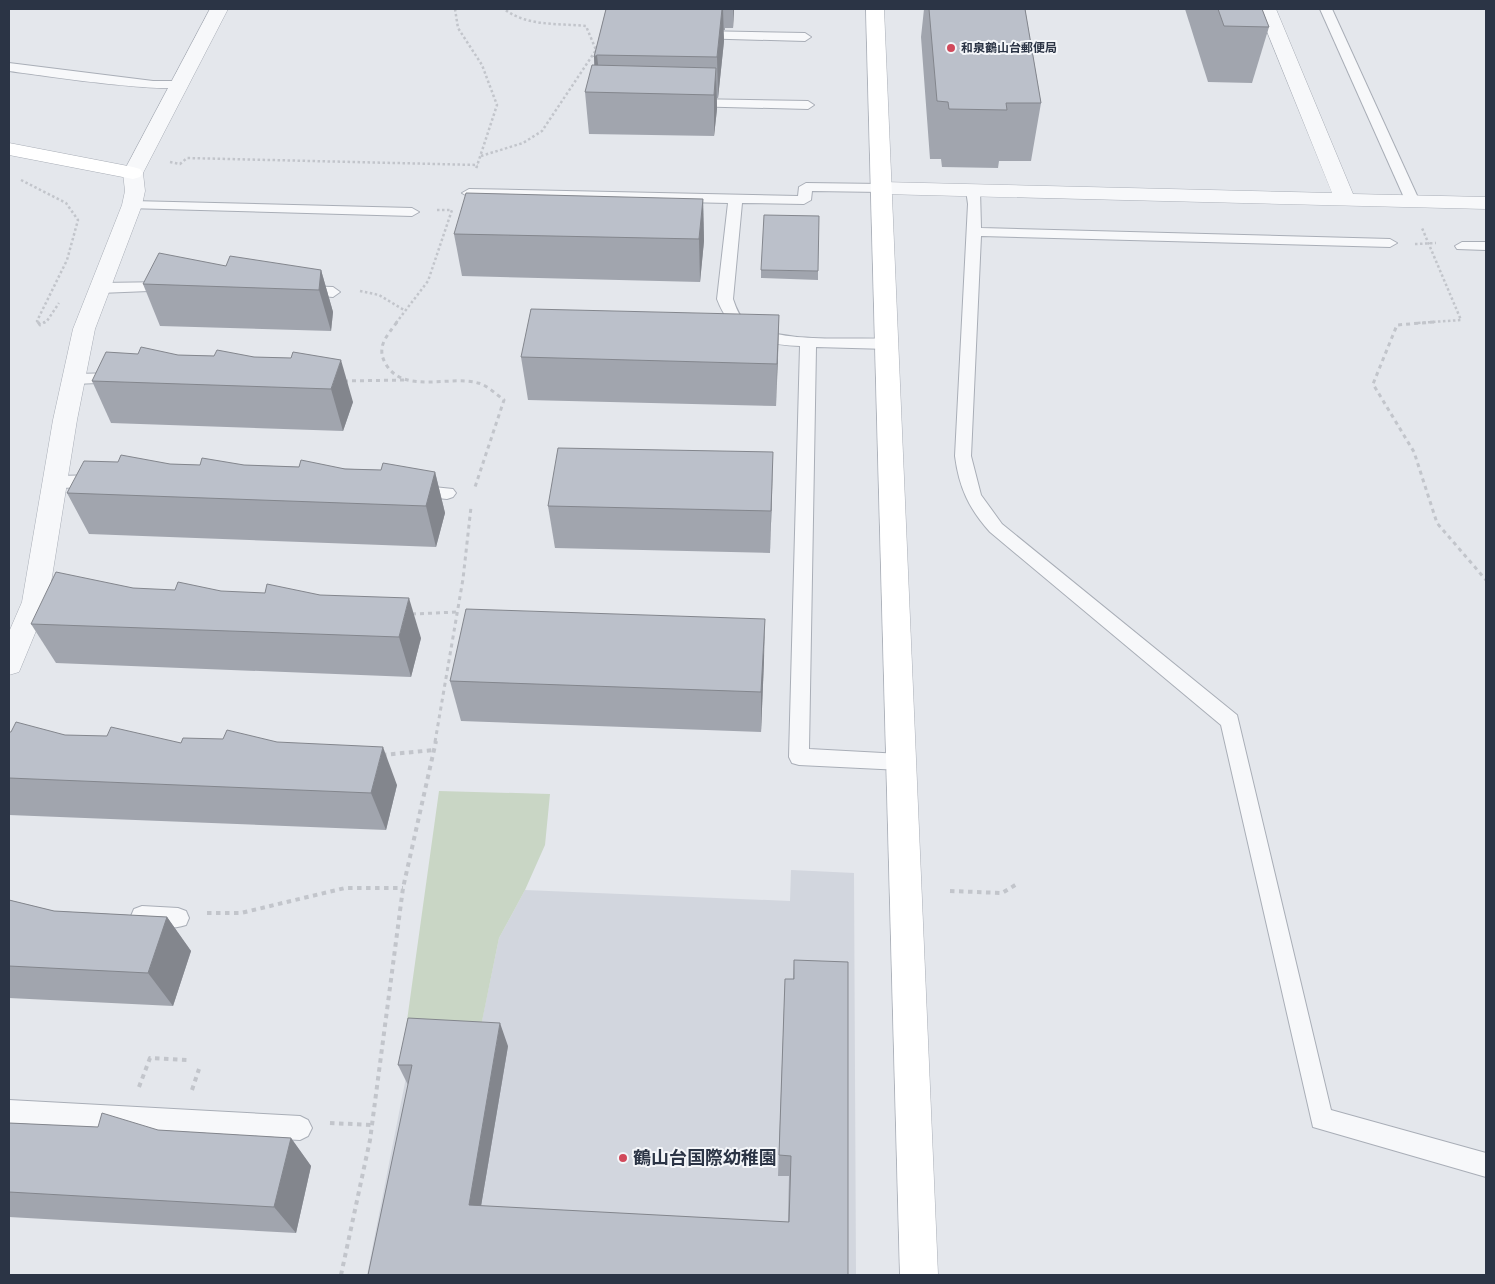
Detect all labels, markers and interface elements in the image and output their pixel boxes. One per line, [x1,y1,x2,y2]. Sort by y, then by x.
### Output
place label: 和泉鶴山台郵便局 [961,41,1057,54]
marker: 和泉鶴山台郵便局 [945,42,957,54]
place label: 鶴山台国際幼稚園 [633,1147,777,1167]
marker: 鶴山台国際幼稚園 [617,1152,629,1164]

